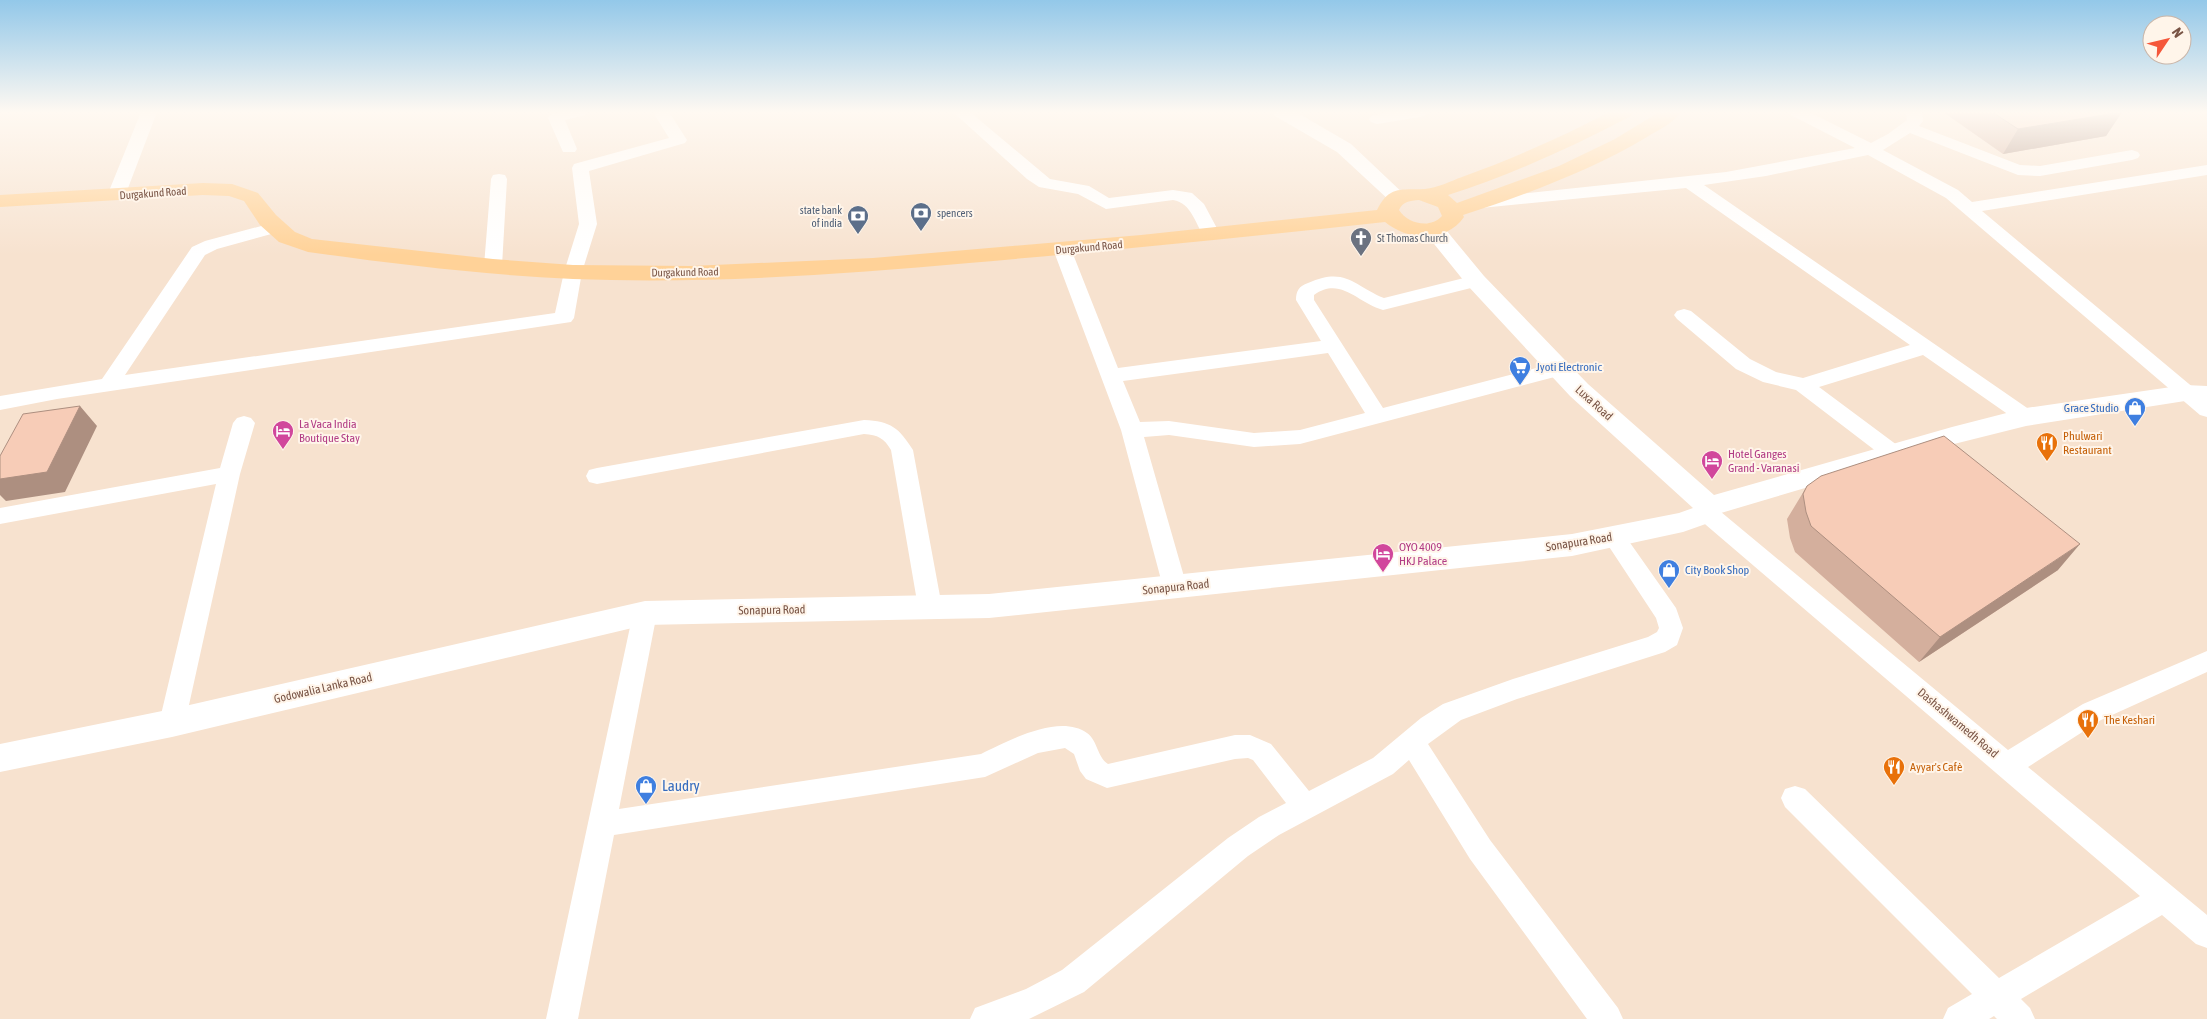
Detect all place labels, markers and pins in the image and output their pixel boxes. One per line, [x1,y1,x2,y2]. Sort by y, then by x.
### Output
bank icon: spencers [909,201,933,232]
place label: state bank of india [800,204,842,229]
bank icon: state bank of india [846,204,870,235]
place label: spencers [937,207,973,219]
church icon: St Thomas Church [1349,226,1373,257]
place label: St Thomas Church [1377,232,1448,244]
supermarket icon: Jyoti Electronic [1508,355,1532,386]
place label: Jyoti Electronic [1536,360,1602,374]
shop icon: Grace Studio [2123,396,2147,427]
place label: Grace Studio [2064,401,2119,415]
place label: La Vaca India Boutique Stay [299,417,360,445]
hotel icon: La Vaca India Boutique Stay [271,419,295,450]
place label: Phulwari Restaurant [2063,429,2112,457]
restaurant icon: Phulwari Restaurant [2035,431,2059,462]
place label: Hotel Ganges Grand - Varanasi [1728,447,1799,475]
hotel icon: Hotel Ganges Grand - Varanasi [1700,449,1724,480]
place label: OYO 4009 HKJ Palace [1399,540,1447,568]
hotel icon: OYO 4009 HKJ Palace [1371,542,1395,573]
shop icon: City Book Shop [1657,558,1681,589]
place label: City Book Shop [1685,563,1750,577]
restaurant icon: The Keshari [2076,708,2100,739]
place label: The Keshari [2104,713,2155,727]
restaurant icon: Ayyar's Cafè [1882,755,1906,786]
place label: Ayyar's Cafè [1910,760,1962,774]
shop icon: Laudry [634,774,658,805]
place label: Laudry [662,777,700,794]

